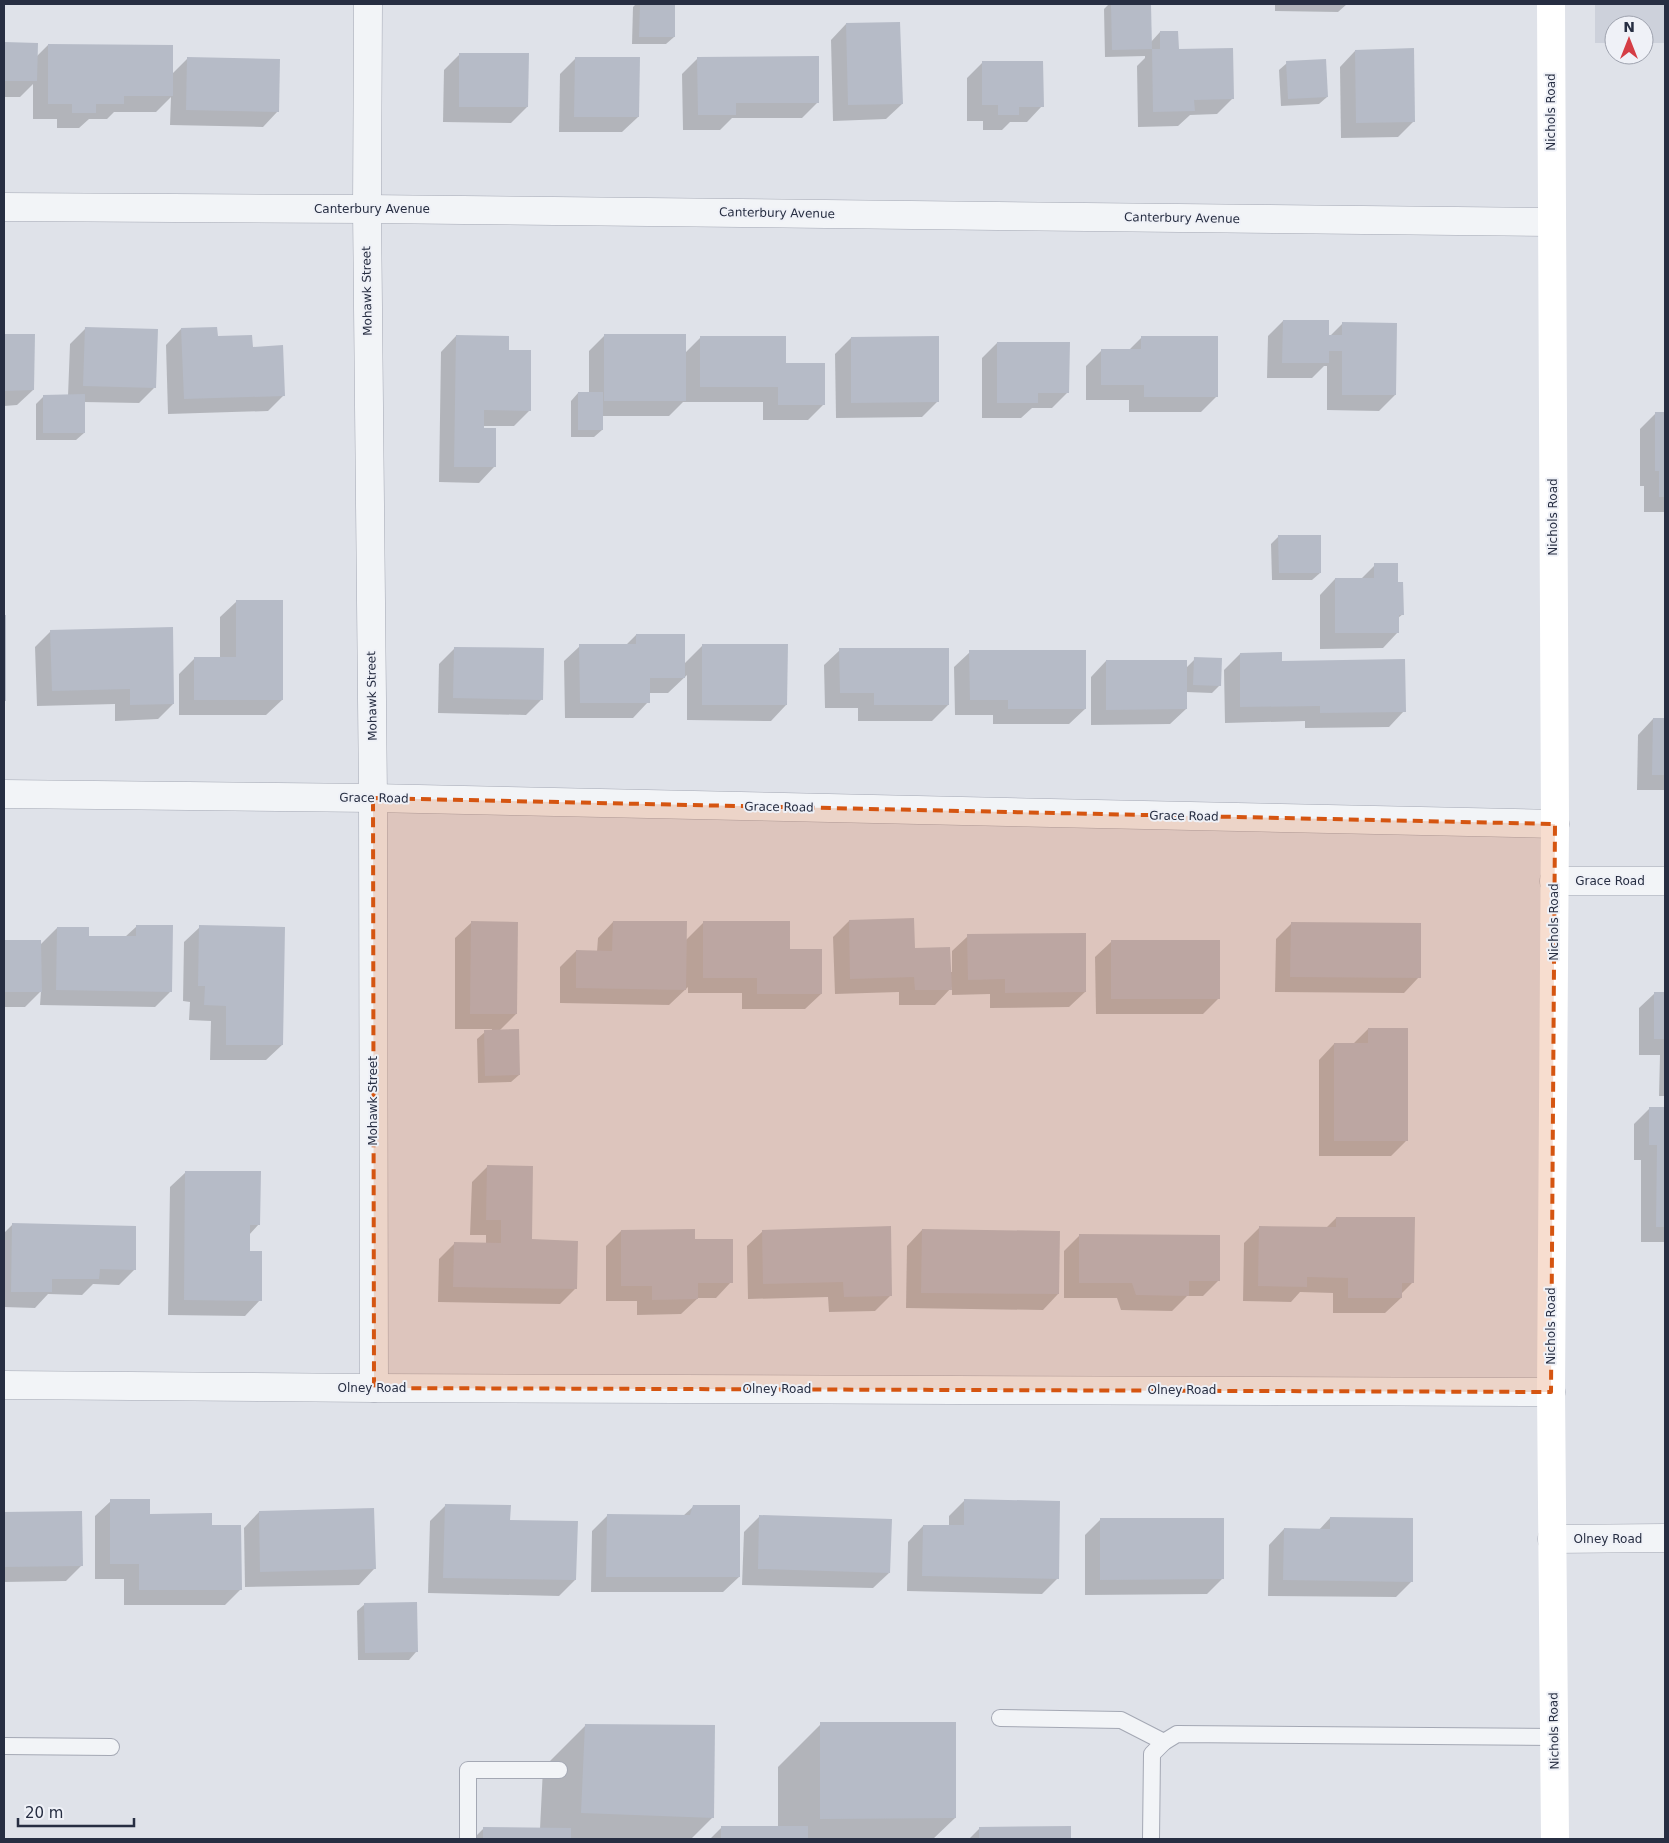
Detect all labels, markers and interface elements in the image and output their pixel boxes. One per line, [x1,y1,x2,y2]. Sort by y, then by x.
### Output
north arrow [1604,15,1654,65]
text: N [1623,19,1635,35]
street label: Nichols Road [1544,73,1558,151]
street label: Canterbury Avenue [314,202,430,216]
street label: Canterbury Avenue [719,205,835,221]
street label: Canterbury Avenue [1124,210,1240,226]
street label: Mohawk Street [359,246,375,336]
street label: Nichols Road [1546,478,1560,556]
street label: Mohawk Street [364,651,380,741]
street label: Grace Road [339,790,409,806]
street label: Grace Road [744,799,814,815]
street label: Grace Road [1149,808,1219,824]
street label: Grace Road [1575,874,1645,888]
street label: Nichols Road [1547,883,1561,961]
street label: Mohawk Street [366,1056,380,1146]
street label: Nichols Road [1544,1287,1558,1365]
street label: Olney Road [338,1381,406,1395]
street label: Olney Road [743,1382,811,1396]
street label: Olney Road [1148,1383,1216,1397]
street label: Olney Road [1574,1532,1642,1546]
street label: Nichols Road [1546,1692,1562,1770]
scale bar [18,1796,134,1828]
text: 20 m [25,1804,63,1822]

